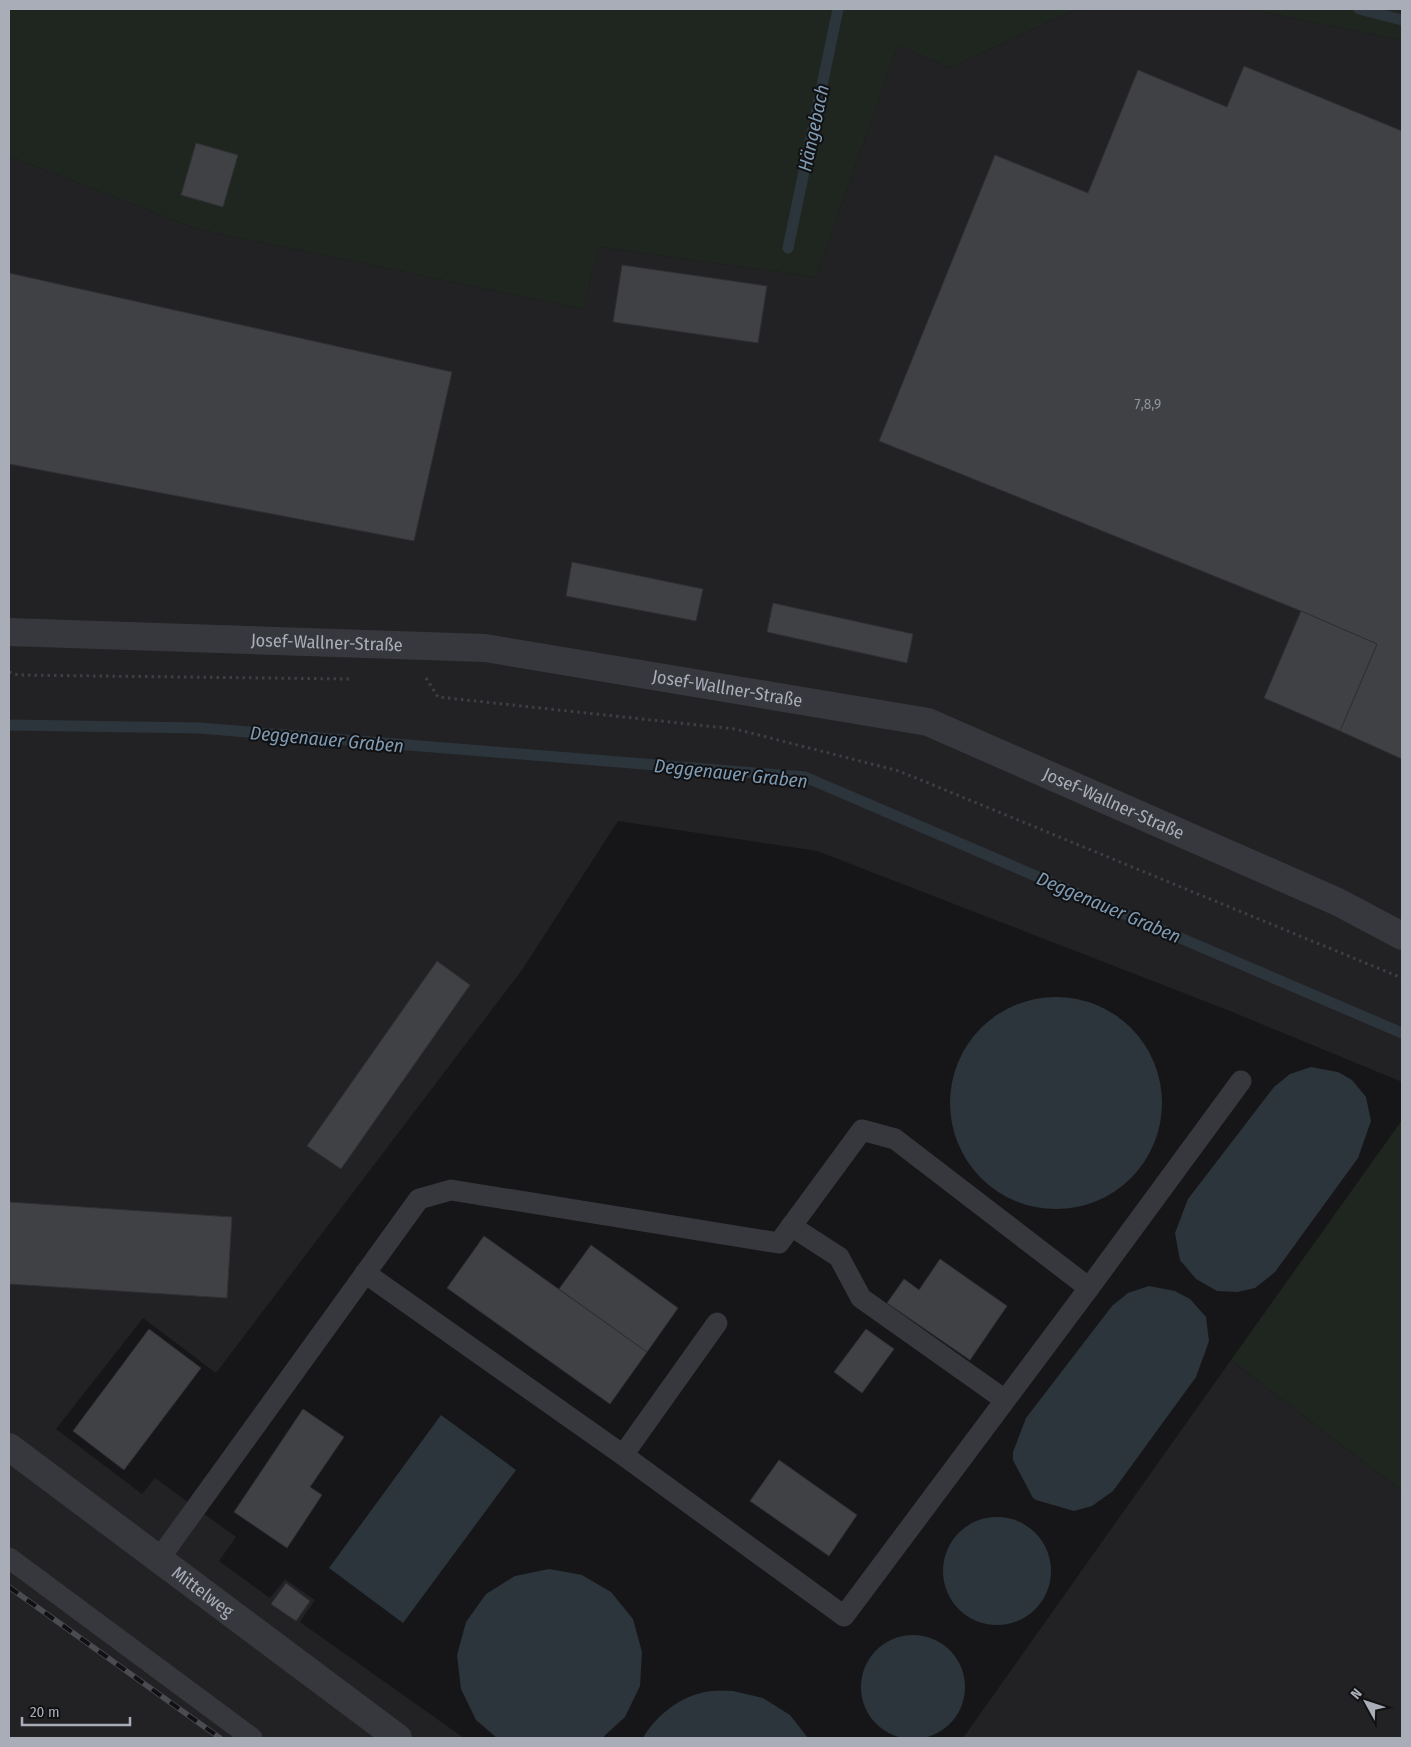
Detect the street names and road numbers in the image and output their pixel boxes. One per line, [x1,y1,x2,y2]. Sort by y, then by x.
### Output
street label: Josef-Wallner-Straße [251,629,403,656]
street label: Josef-Wallner-Straße [651,665,804,712]
street label: Josef-Wallner-Straße [1040,763,1188,844]
street label: Mittelweg [167,1562,239,1623]

